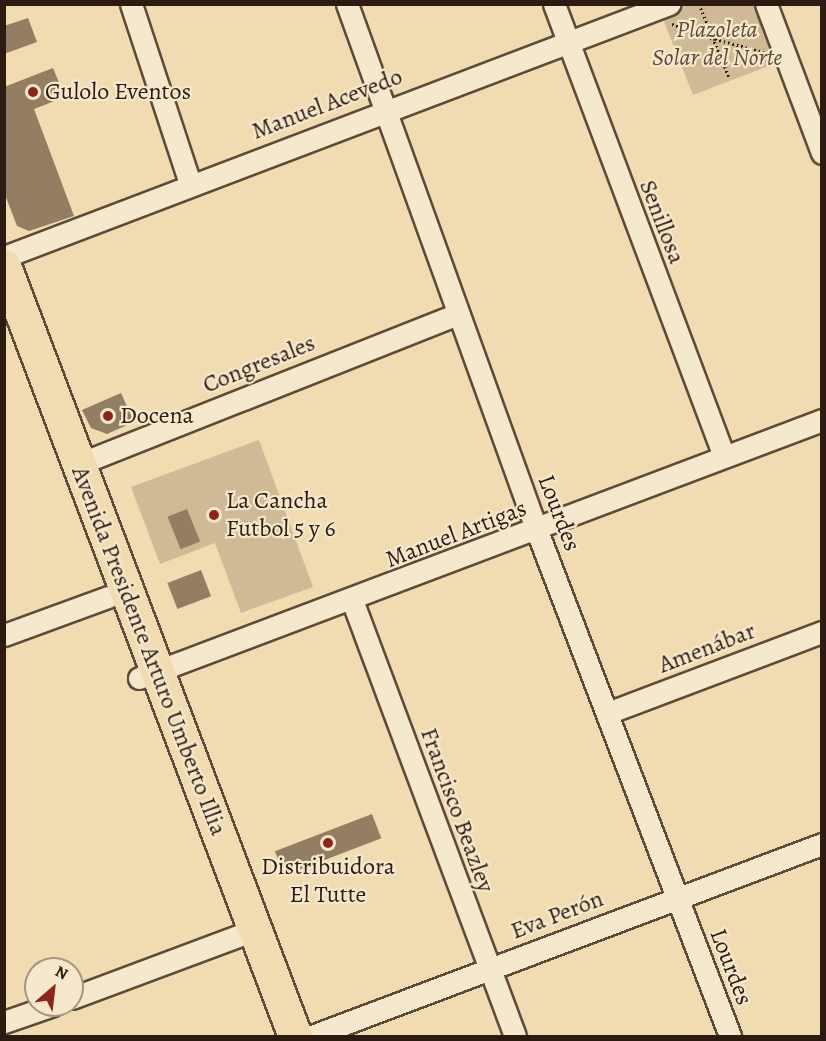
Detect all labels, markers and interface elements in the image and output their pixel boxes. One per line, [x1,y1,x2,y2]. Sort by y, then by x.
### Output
park label: Plazoleta Solar del Norte [652,16,782,72]
street label: Manuel Acevedo [248,62,406,146]
place label: Gulolo Eventos [45,78,191,106]
marker: Gulolo Eventos [26,85,40,99]
street label: Senillosa [633,176,691,268]
street label: Congresales [199,328,319,400]
place label: Docena [120,402,194,430]
marker: Docena [101,409,115,423]
street label: Avenida Presidente Arturo Umberto Illia [65,462,233,840]
street label: Lourdes [531,471,587,555]
place label: La Cancha Futbol 5 y 6 [226,487,336,543]
street label: Manuel Artigas [381,494,531,574]
marker: La Cancha Futbol 5 y 6 [207,508,221,522]
street label: Amenábar [655,616,759,680]
street label: Francisco Beazley [414,724,500,896]
marker: Distribuidora El Tutte [321,836,335,850]
place label: Distribuidora El Tutte [261,853,395,909]
street label: Eva Perón [507,884,607,946]
street label: Lourdes [703,925,759,1009]
north arrow [24,957,84,1017]
text: N [51,960,72,985]

